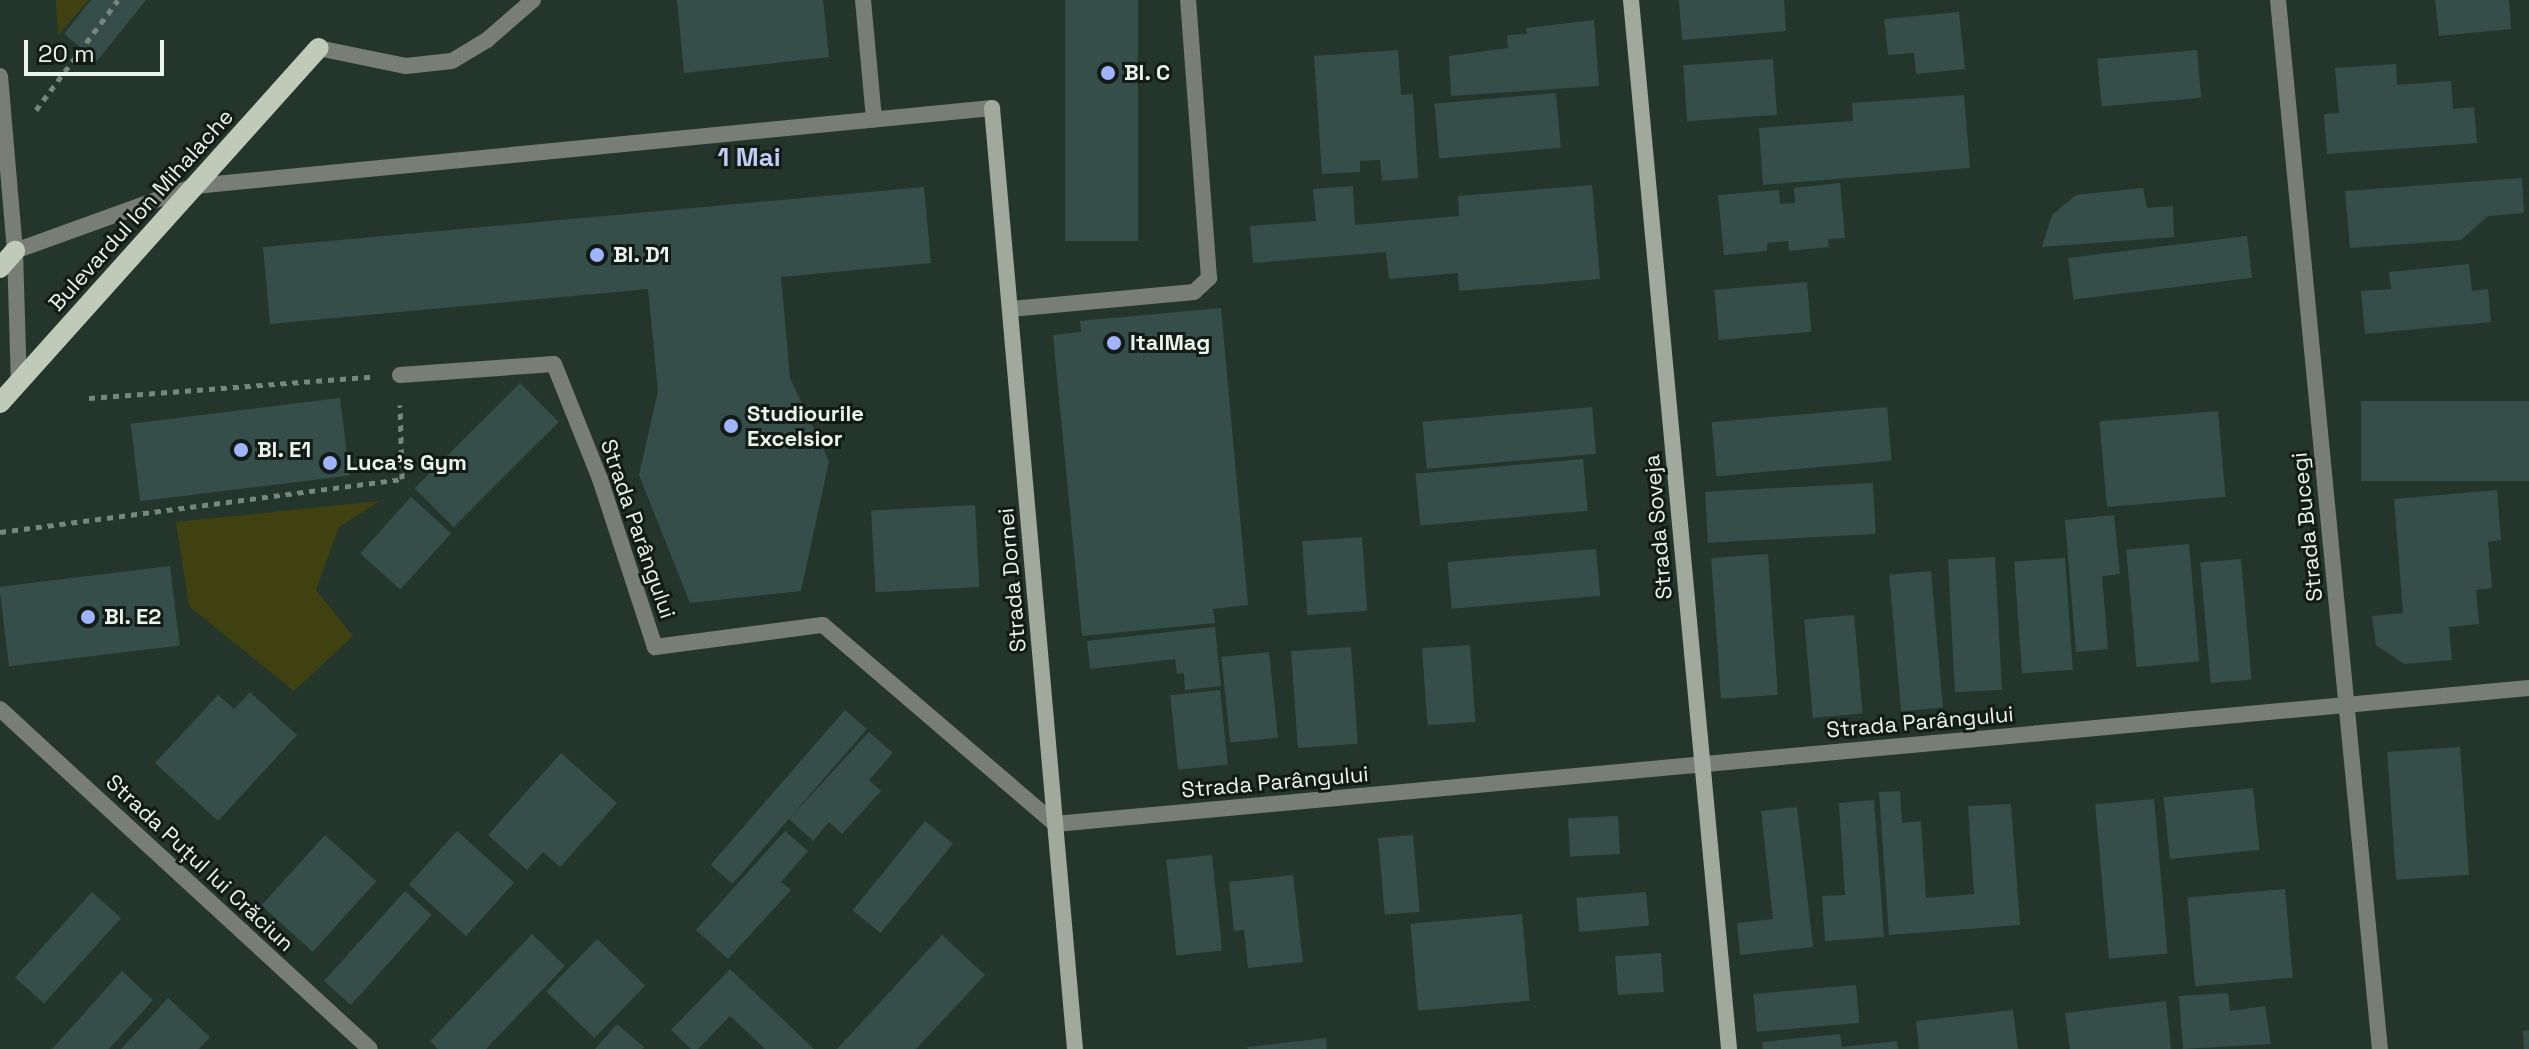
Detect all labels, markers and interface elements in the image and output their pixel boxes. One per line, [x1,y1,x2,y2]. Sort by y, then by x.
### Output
scale bar [28,24,168,74]
text: 20 m [38,38,95,69]
place label: Bl. C [1124,60,1171,86]
marker: Bl. C [1099,64,1117,82]
street label: Bulevardul Ion Mihalache [43,104,239,316]
district label: 1 Mai [717,142,781,174]
place label: Bl. D1 [613,242,670,268]
marker: Bl. D1 [588,246,606,264]
place label: ItalMag [1130,330,1210,356]
marker: ItalMag [1105,334,1123,352]
place label: Studiourile Excelsior [747,400,864,452]
marker: Studiourile Excelsior [722,417,740,435]
street label: Strada Parângului [595,436,681,622]
place label: Bl. E1 [257,437,312,463]
marker: Bl. E1 [232,441,250,459]
place label: Luca's Gym [346,450,467,476]
street label: Strada Bucegi [2286,451,2328,603]
street label: Strada Soveja [1639,453,1677,601]
marker: Luca's Gym [321,454,339,472]
street label: Strada Dornei [993,507,1031,653]
place label: Bl. E2 [104,604,162,630]
marker: Bl. E2 [79,608,97,626]
street label: Strada Parângului [1825,701,2015,743]
street label: Strada Parângului [1180,761,1370,803]
street label: Strada Puțul lui Crăciun [101,769,299,957]

